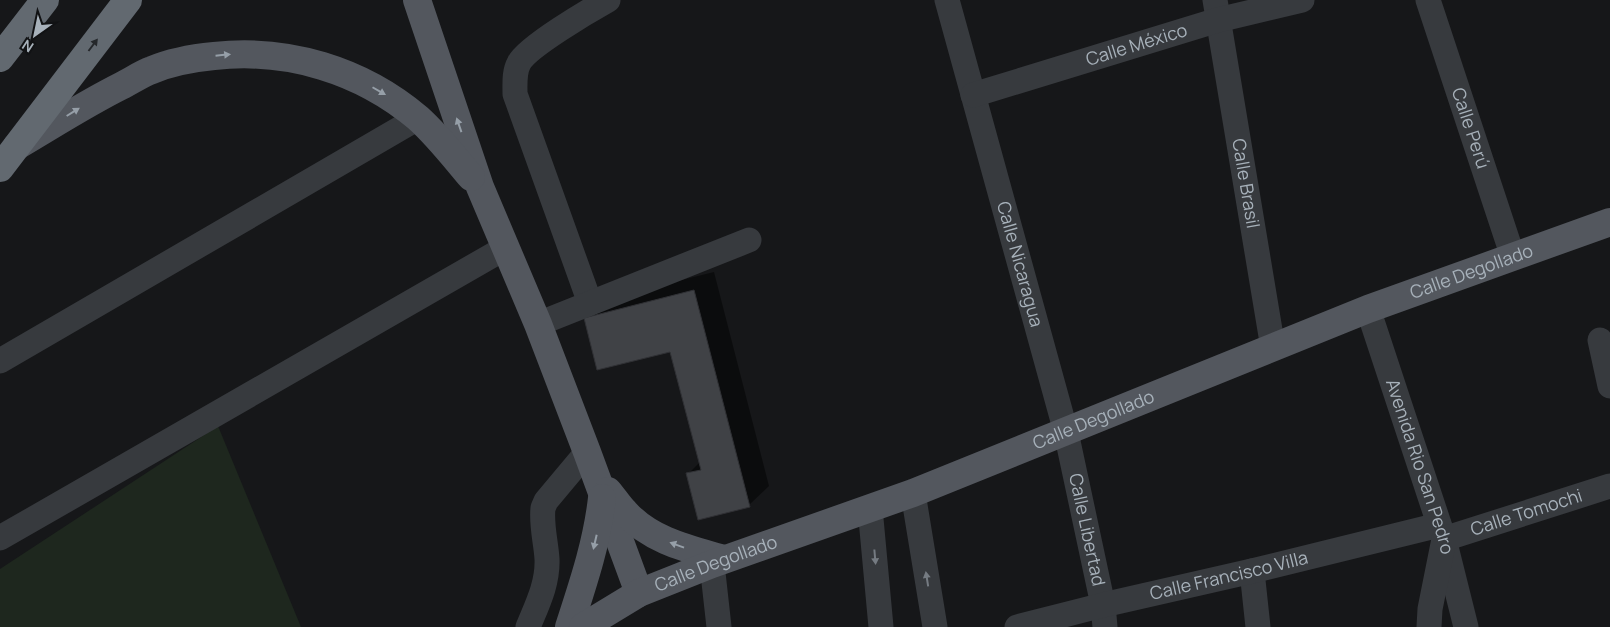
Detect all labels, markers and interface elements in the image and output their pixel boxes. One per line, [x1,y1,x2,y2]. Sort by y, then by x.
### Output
north arrow [10,10,60,60]
street label: Calle México [1083,17,1190,71]
text: N [18,36,37,57]
one-way arrow [88,39,99,52]
one-way arrow [216,51,232,59]
street label: Calle Perú [1447,84,1496,171]
one-way arrow [372,86,385,95]
one-way arrow [67,108,80,117]
one-way arrow [455,117,462,132]
street label: Calle Brasil [1227,137,1266,230]
street label: Calle Nicaragua [992,198,1049,329]
street label: Calle Degollado [1406,238,1536,304]
street label: Avenida Rio San Pedro [1381,376,1460,557]
street label: Calle Degollado [1029,384,1158,454]
street label: Calle Libertad [1064,471,1112,588]
street label: Calle Tomochi [1467,483,1585,541]
street label: Calle Degollado [651,529,780,597]
one-way arrow [591,534,599,550]
one-way arrow [670,541,685,548]
street label: Calle Francisco Villa [1147,545,1310,605]
one-way arrow [871,549,879,565]
one-way arrow [923,571,931,587]

